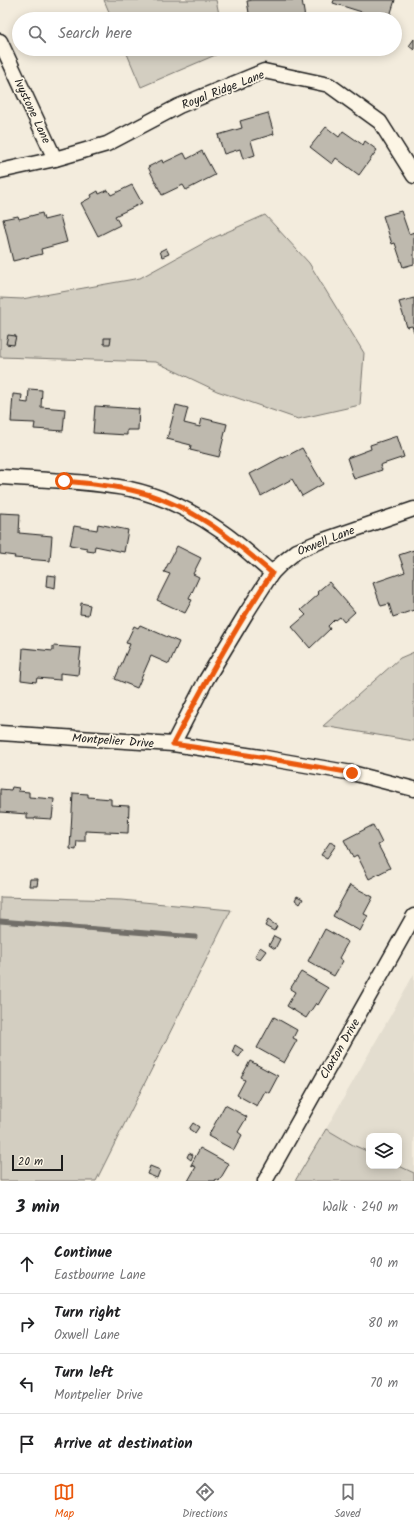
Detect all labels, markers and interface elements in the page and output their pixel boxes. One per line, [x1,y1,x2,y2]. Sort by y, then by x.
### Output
search box [12,12,402,56]
text: Search here [58,22,132,46]
icon: search [26,23,48,45]
street label: Royal Ridge Lane [179,65,268,114]
street label: Ivystone Lane [9,75,56,147]
route start [55,472,73,490]
street label: Oxwell Lane [294,521,358,561]
street label: Montpelier Drive [71,729,155,753]
route end [343,764,361,782]
street label: Claxton Drive [315,1015,365,1083]
map controls [366,1133,402,1169]
button: layers [366,1133,402,1169]
scale bar [12,1153,63,1172]
text: 20 m [18,1153,43,1171]
text: 3 min [16,1194,60,1221]
text: Walk · 240 m [322,1197,398,1218]
text: Continue [54,1241,112,1265]
icon: ahead [16,1253,38,1275]
text: 90 m [370,1253,398,1274]
text: Eastbourne Lane [54,1265,146,1286]
text: Turn right [54,1301,121,1325]
icon: right [16,1313,38,1335]
text: 80 m [368,1313,398,1334]
text: Oxwell Lane [54,1325,120,1346]
text: Turn left [54,1361,114,1385]
icon: left [16,1373,38,1395]
text: 70 m [370,1373,398,1394]
text: Montpelier Drive [54,1385,143,1406]
text: Arrive at destination [54,1432,193,1456]
icon: arrive [16,1433,38,1455]
tab: Map [53,1481,75,1523]
tab: Directions [182,1481,228,1523]
tab: Saved [335,1481,361,1523]

